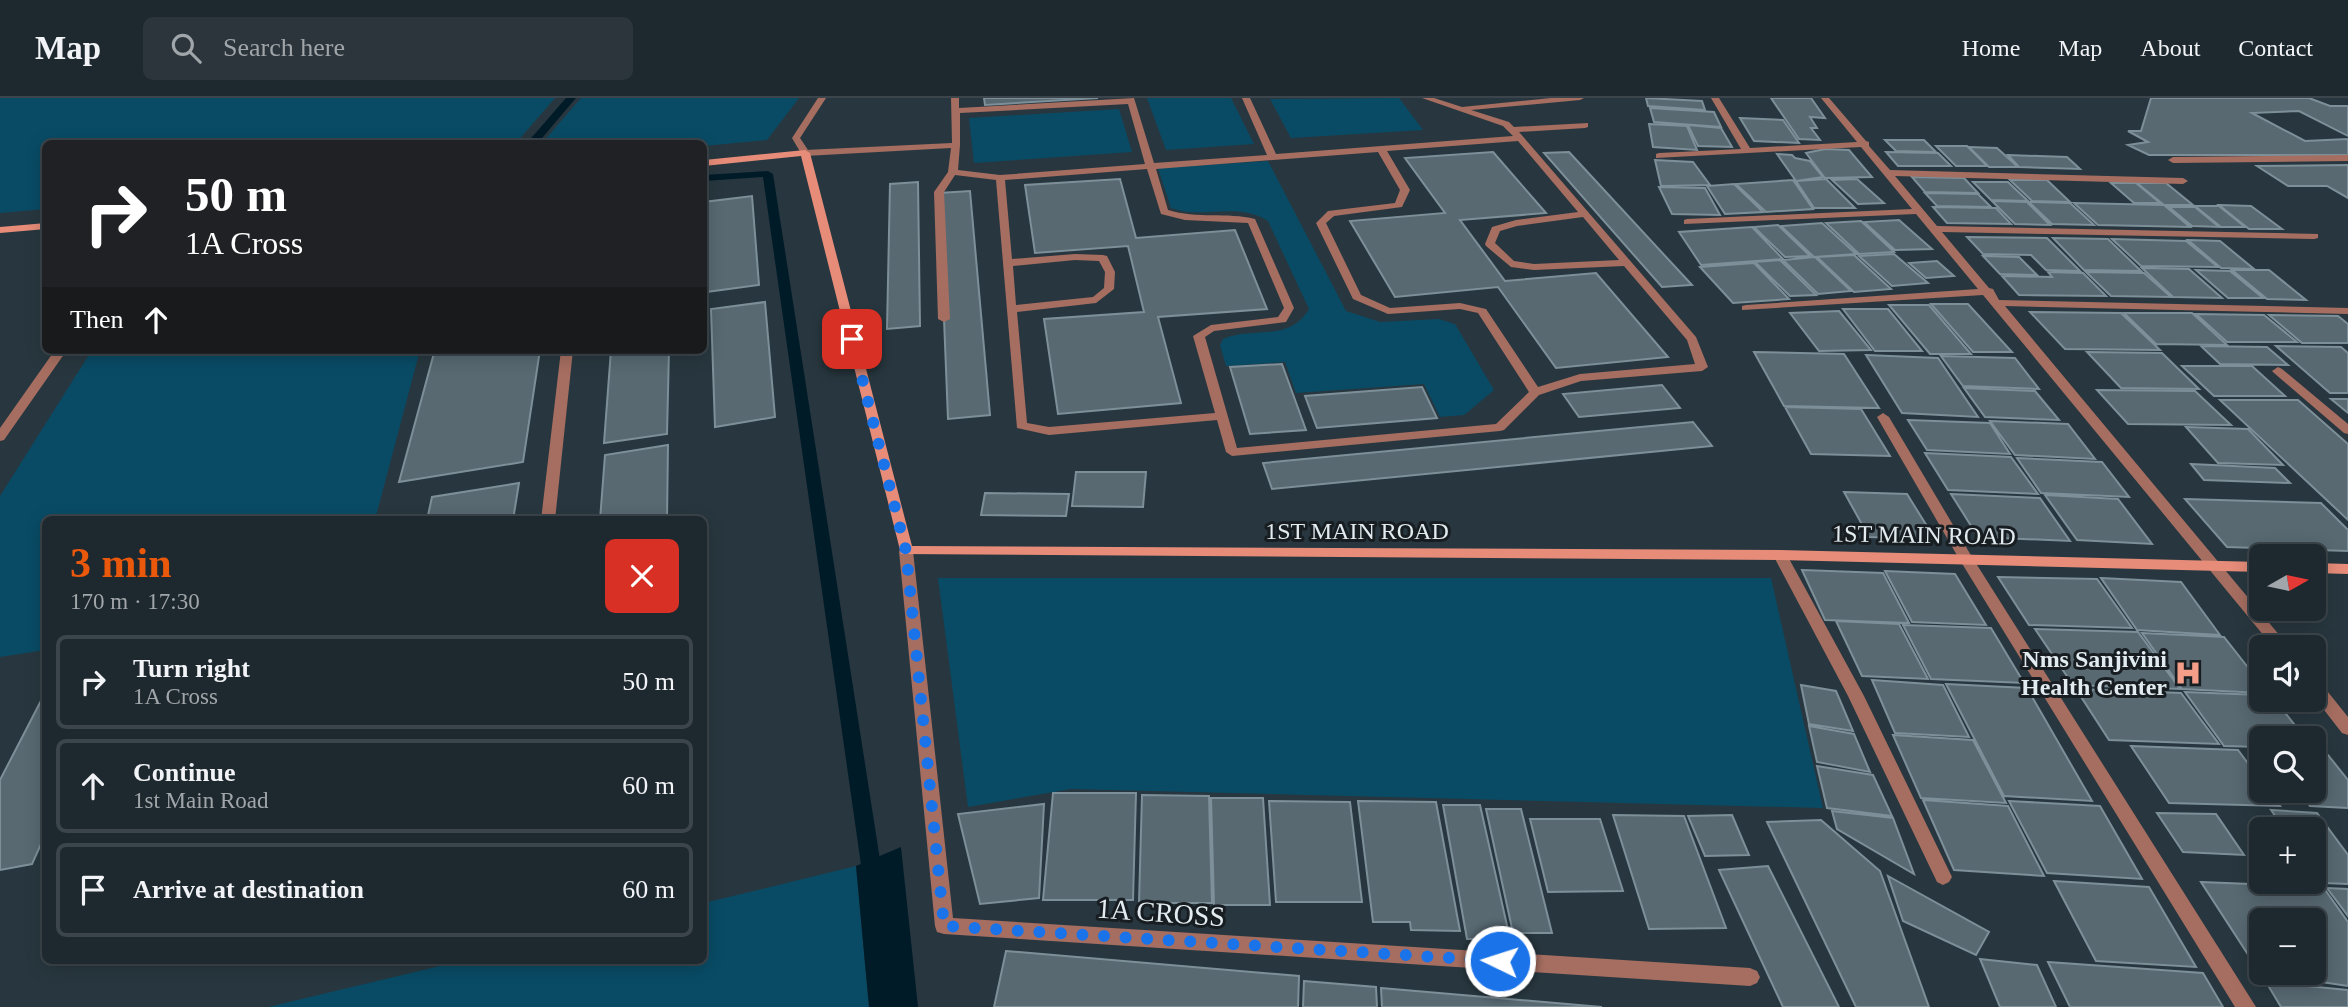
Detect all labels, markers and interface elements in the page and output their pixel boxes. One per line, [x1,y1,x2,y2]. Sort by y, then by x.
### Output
search box [143,17,633,80]
icon: search [167,29,205,67]
text: Map [35,30,101,66]
text: Search here [223,33,345,62]
text: Home [1962,35,2020,61]
text: Map [2058,35,2102,61]
text: About [2140,35,2200,61]
text: Contact [2238,35,2313,61]
text: 50 m [185,167,287,222]
icon: right [70,168,161,259]
text: 1A Cross [185,225,303,261]
icon: ahead [137,301,175,339]
text: Then [70,305,123,334]
pin [822,309,882,369]
icon: arrive [833,320,871,358]
street label: 1ST MAIN ROAD [1265,518,1449,544]
street label: 1ST MAIN ROAD [1832,520,2016,550]
button: close [605,539,679,613]
text: 3 min [70,540,172,586]
north arrow [2249,544,2326,621]
map controls [2249,544,2326,985]
text: 170 m · 17:30 [70,589,200,614]
button: sound [2249,635,2326,712]
place label: Nms Sanjivini Health Center [2021,646,2167,700]
text: Turn right [133,654,250,683]
hospital icon: Nms Sanjivini Health Center [2173,658,2203,688]
icon: right [74,663,112,701]
text: 50 m [622,667,675,696]
text: 1A Cross [133,684,218,709]
button: search [2249,726,2326,803]
text: Continue [133,758,236,787]
icon: ahead [74,767,112,805]
text: 60 m [622,771,675,800]
text: 1st Main Road [133,788,268,813]
button: + [2249,817,2326,894]
icon: arrive [74,871,112,909]
text: Arrive at destination [133,875,364,904]
text: 60 m [622,875,675,904]
street label: 1A CROSS [1096,893,1226,932]
button: − [2249,908,2326,985]
position arrow [1463,924,1537,998]

